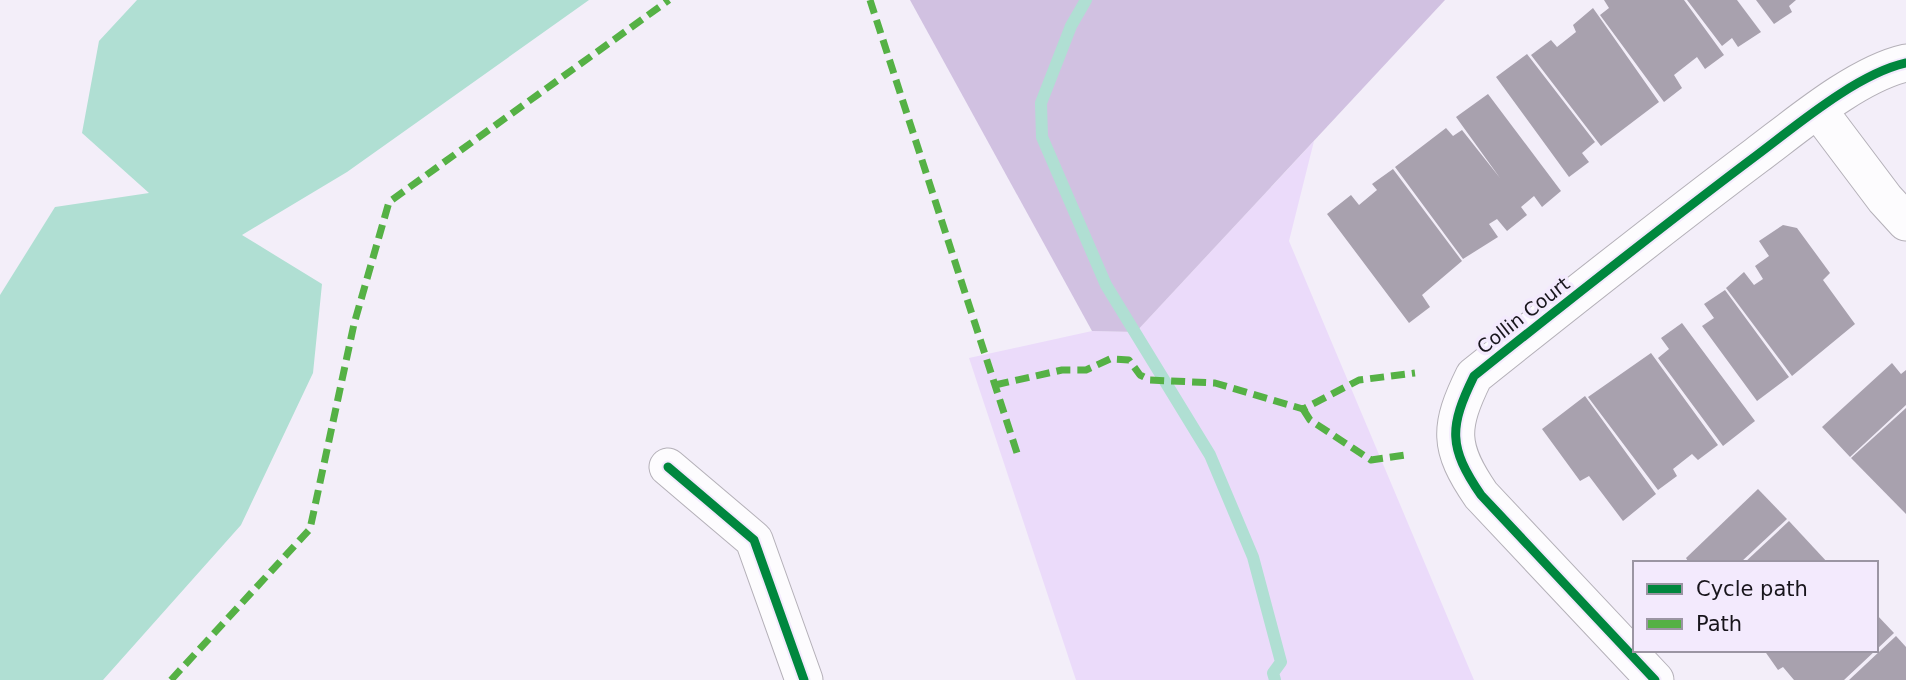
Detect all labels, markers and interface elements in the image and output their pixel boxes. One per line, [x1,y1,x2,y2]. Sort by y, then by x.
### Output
street label: Collin Court [1472,272,1574,358]
legend [1633,561,1878,652]
text: Cycle path [1696,577,1808,601]
text: Path [1696,612,1742,636]

